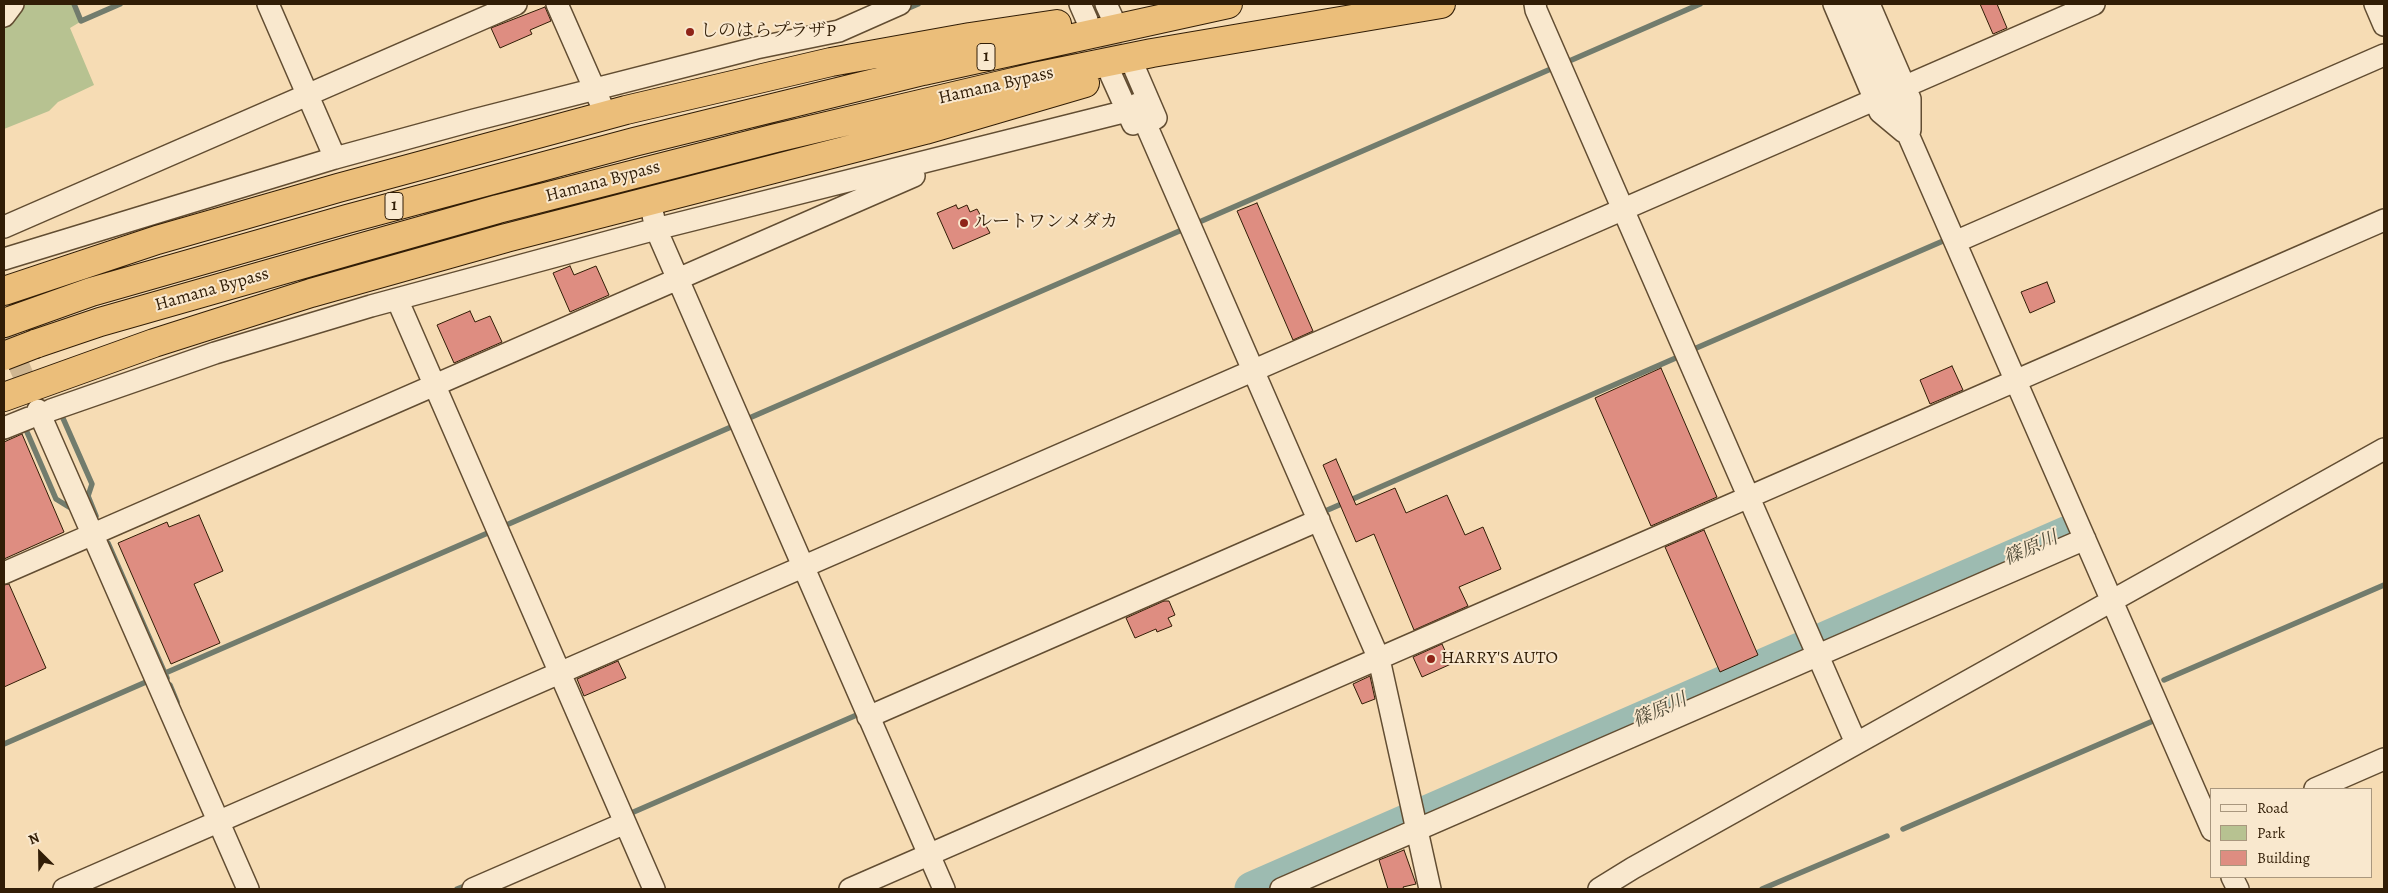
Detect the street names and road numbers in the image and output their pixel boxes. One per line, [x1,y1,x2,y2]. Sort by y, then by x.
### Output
road number: 1 [977,44,995,70]
street label: Hamana Bypass [936,62,1056,110]
street label: Hamana Bypass [543,156,663,208]
road number: 1 [385,192,403,220]
street label: Hamana Bypass [152,263,272,317]

